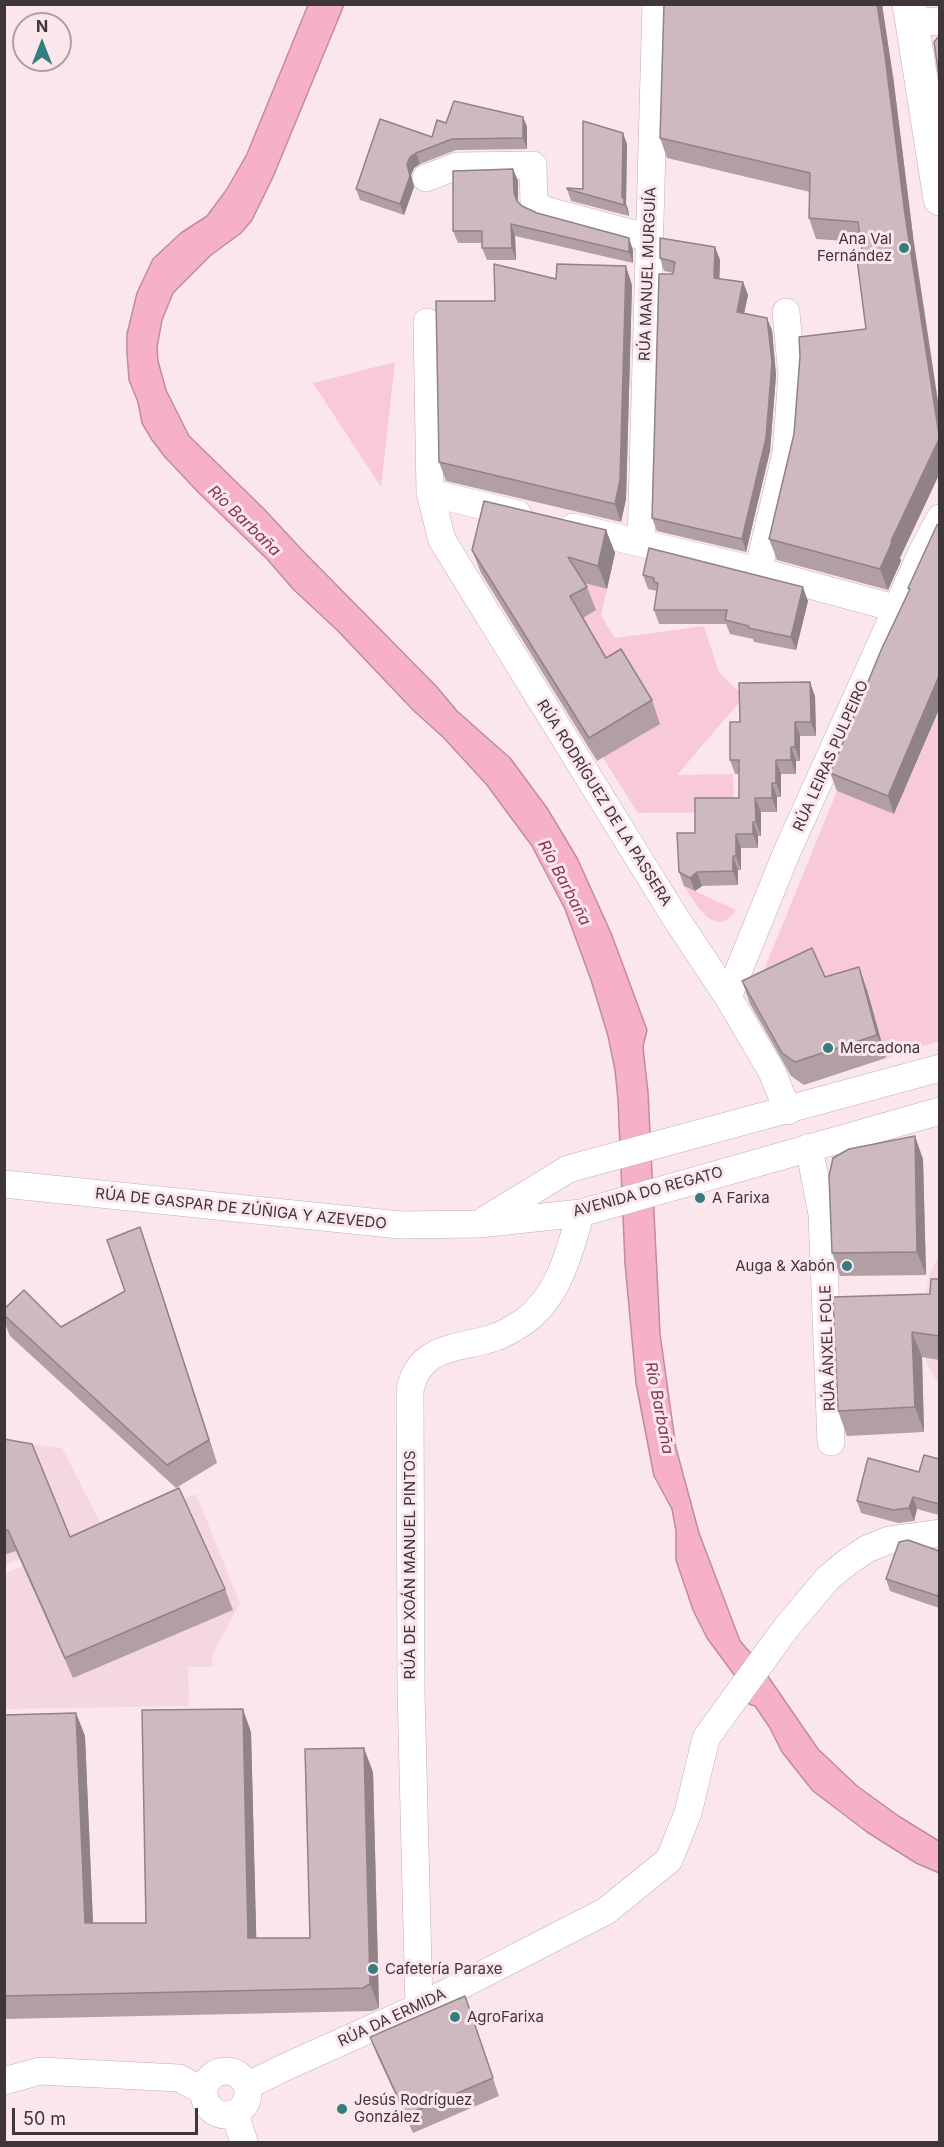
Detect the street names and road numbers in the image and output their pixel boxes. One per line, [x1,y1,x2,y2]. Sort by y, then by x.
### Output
street label: RÚA MANUEL MURGUÍA [636,187,660,361]
street label: RÚA LEIRAS PULPEIRO [790,678,872,834]
street label: RÚA RODRÍGUEZ DE LA PASSERA [533,696,675,910]
street label: AVENIDA DO REGATO [571,1163,725,1221]
street label: RÚA DE GASPAR DE ZÚÑIGA Y AZEVEDO [94,1185,388,1233]
street label: RÚA ÁNXEL FOLE [817,1284,839,1412]
street label: RÚA DE XOÁN MANUEL PINTOS [401,1450,419,1680]
street label: RÚA DA ERMIDA [335,1985,449,2051]

